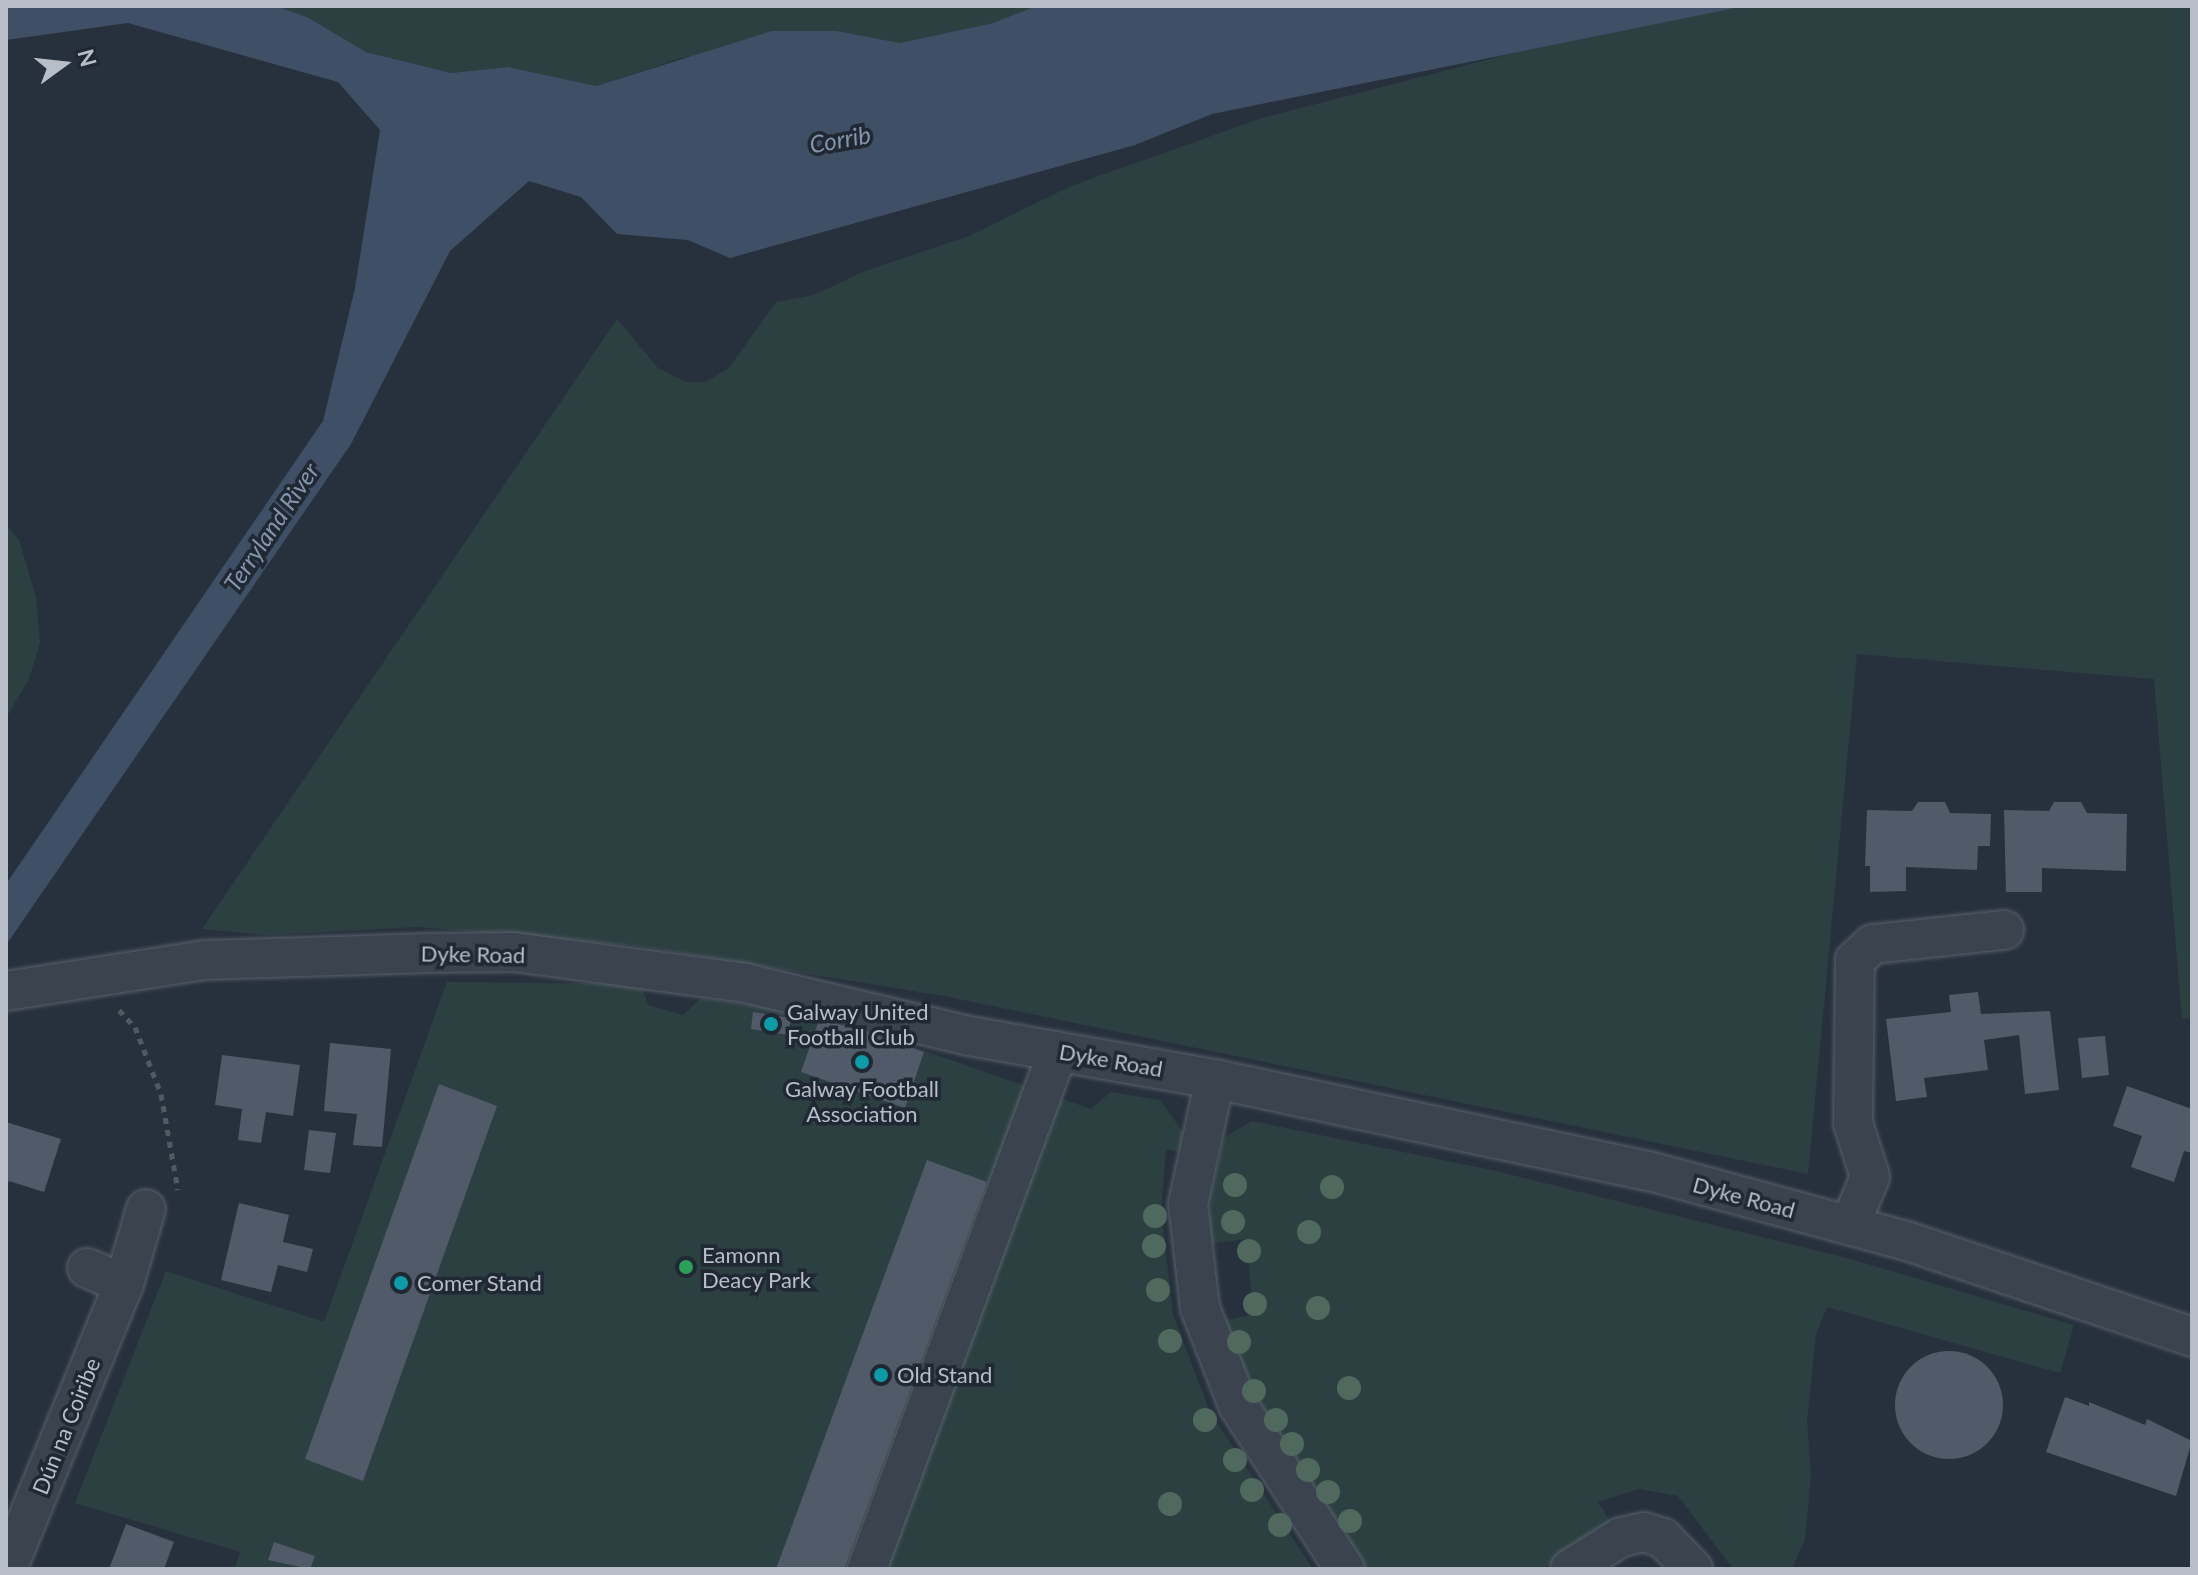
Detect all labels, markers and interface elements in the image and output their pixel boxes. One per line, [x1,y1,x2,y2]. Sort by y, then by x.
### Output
north arrow [24,24,104,104]
text: N [72,46,103,69]
water label: Corrib [807,119,873,159]
water label: Terryland River [217,457,325,597]
street label: Dyke Road [420,940,526,968]
place label: Galway United Football Club [787,998,929,1050]
marker: Galway United Football Club [762,1015,780,1033]
street label: Dyke Road [1057,1038,1165,1082]
marker: Galway Football Association [853,1053,871,1071]
place label: Galway Football Association [785,1075,939,1126]
street label: Dyke Road [1690,1171,1798,1223]
place label: Eamonn Deacy Park [702,1241,812,1292]
marker: Eamonn Deacy Park [677,1258,695,1276]
place label: Comer Stand [417,1270,542,1296]
marker: Comer Stand [392,1274,410,1292]
street label: Dún na Coiribe [27,1354,105,1498]
place label: Old Stand [897,1362,992,1388]
marker: Old Stand [872,1366,890,1384]

